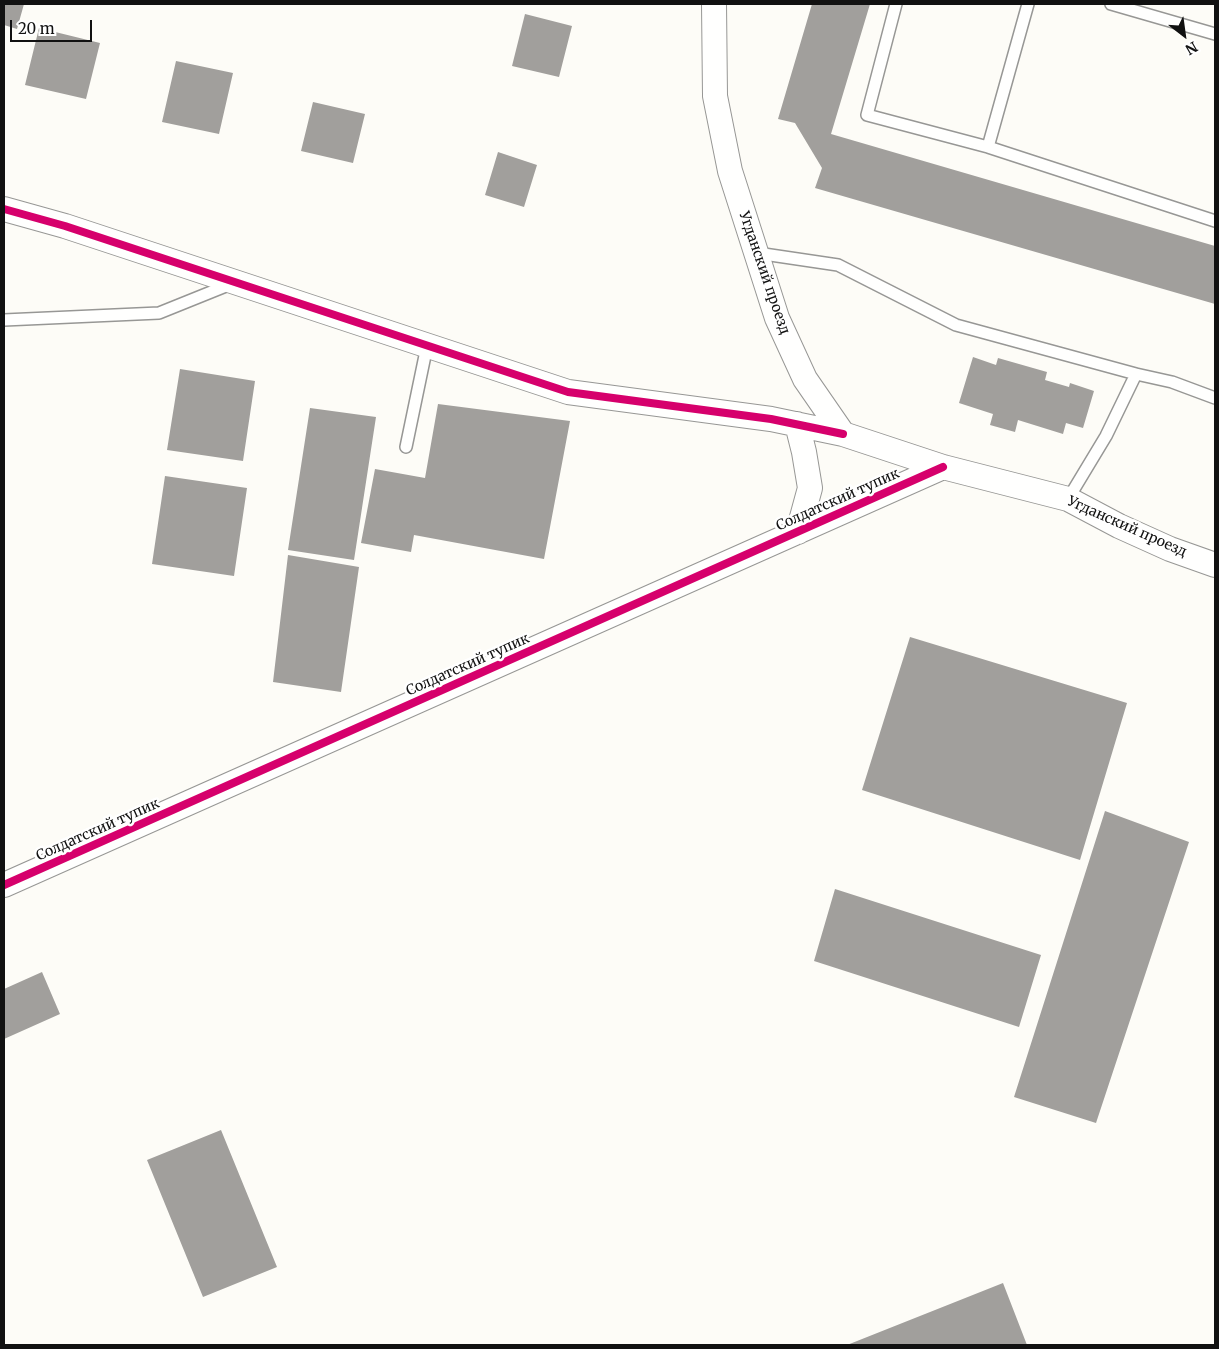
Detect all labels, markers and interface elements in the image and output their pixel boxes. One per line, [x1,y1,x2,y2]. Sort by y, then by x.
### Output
scale bar [12,10,95,42]
north arrow [1159,10,1209,60]
text: 20 m [18,19,55,38]
text: N [1182,37,1201,59]
street label: Угданский проезд [735,209,793,337]
street label: Солдатский тупик [774,465,902,535]
street label: Угданский проезд [1065,493,1189,561]
street label: Солдатский тупик [404,630,532,700]
street label: Солдатский тупик [34,795,162,865]

